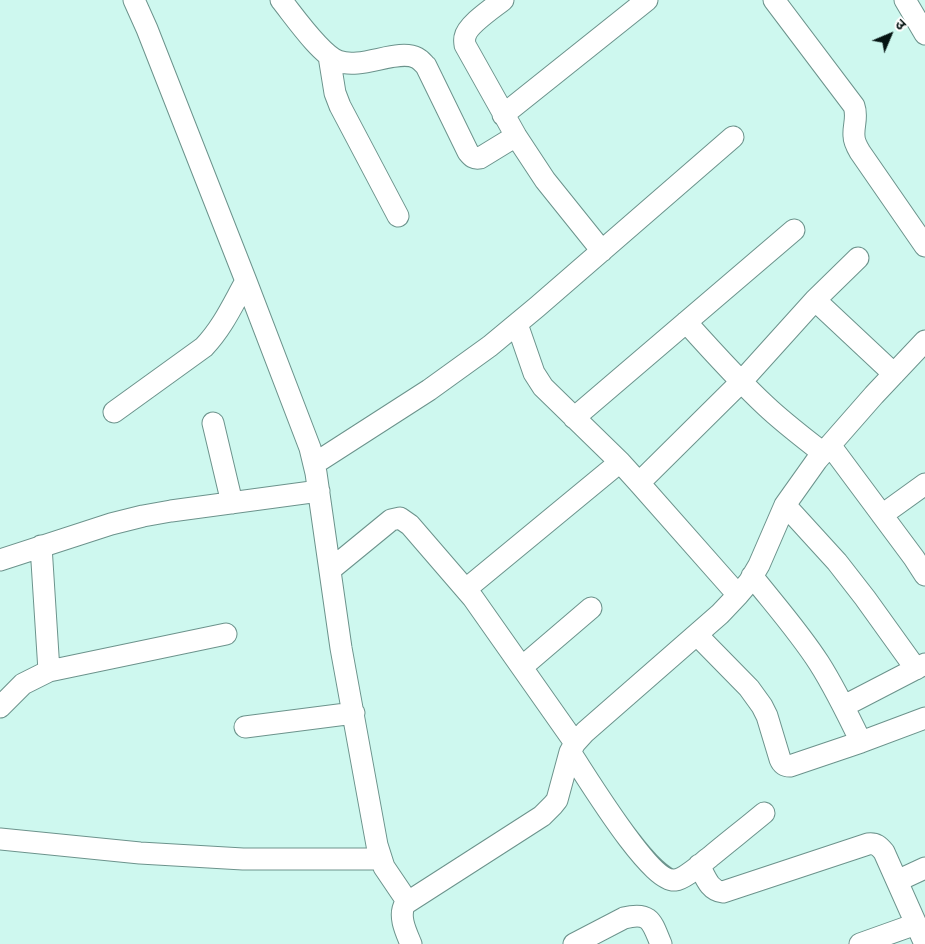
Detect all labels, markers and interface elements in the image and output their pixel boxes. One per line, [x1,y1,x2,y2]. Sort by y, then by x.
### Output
north arrow [865,10,915,60]
text: उ [892,16,909,33]

